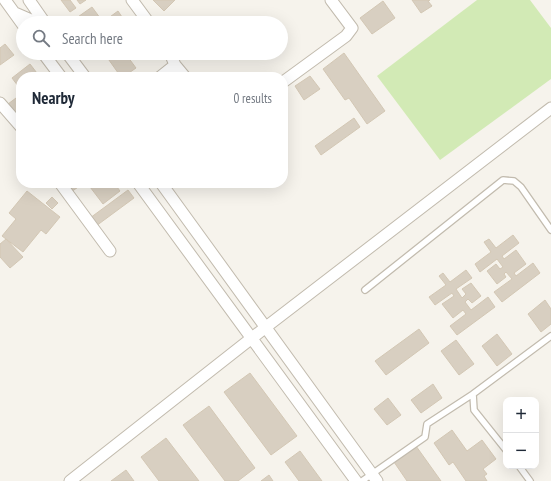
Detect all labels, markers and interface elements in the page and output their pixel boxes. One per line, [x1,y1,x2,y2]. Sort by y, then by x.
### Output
search box [16,16,288,60]
icon: search [30,27,52,49]
text: Search here [62,29,123,48]
text: Nearby [32,87,75,109]
text: 0 results [233,90,272,107]
map controls [503,397,539,469]
button: + [503,397,539,433]
button: − [503,433,539,469]

